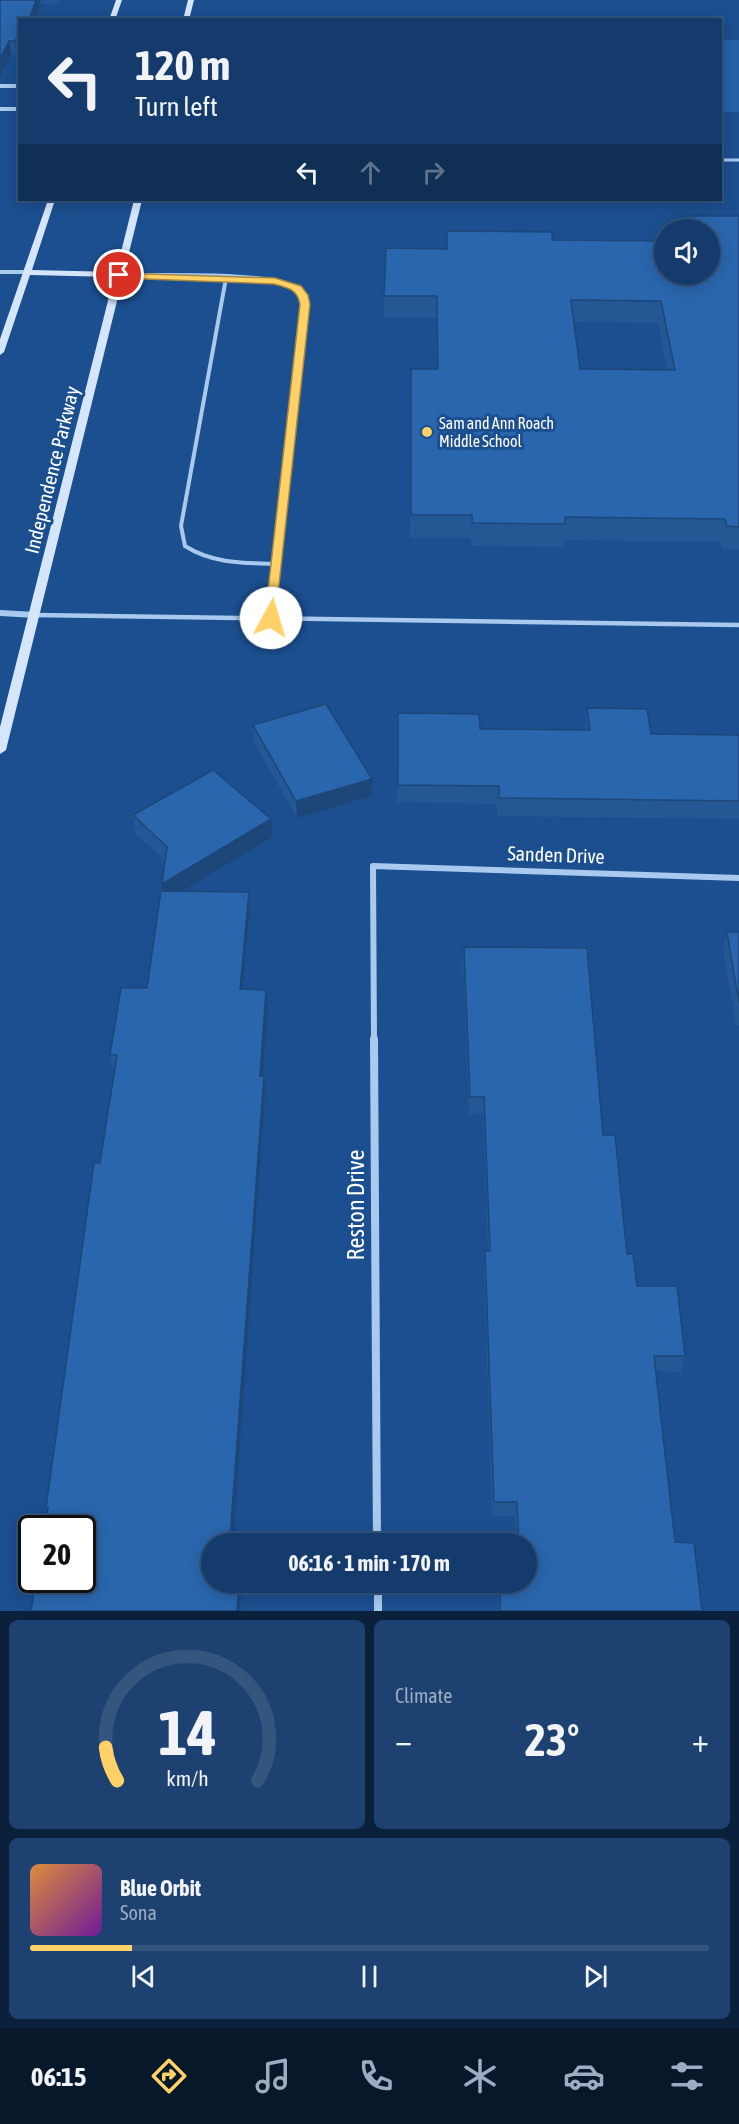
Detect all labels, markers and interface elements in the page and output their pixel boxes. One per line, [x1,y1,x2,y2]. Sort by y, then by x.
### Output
text: 120 m [135,41,230,89]
icon: left [36,42,114,120]
text: Turn left [135,91,218,122]
icon: left [291,156,324,189]
icon: ahead [354,156,387,189]
icon: right [417,156,450,189]
map controls [654,219,720,285]
button: sound [654,219,720,285]
pin [93,249,144,300]
icon: arrive [102,258,135,291]
street label: Independence Parkway [20,384,83,556]
place label: Sam and Ann Roach Middle School [439,414,554,450]
marker: Sam and Ann Roach Middle School [420,425,434,439]
position arrow [239,586,303,650]
street label: Sanden Drive [507,841,605,868]
street label: Reston Drive [342,1150,369,1260]
speed limit sign: 20 [18,1515,96,1593]
text: 06:16 · 1 min · 170 m [288,1550,450,1576]
text: Climate [395,1684,452,1707]
text: 14 [158,1697,216,1768]
text: 23° [525,1714,579,1766]
text: − [395,1721,412,1759]
text: + [692,1721,709,1759]
text: km/h [166,1767,208,1792]
text: Blue Orbit [120,1875,201,1901]
text: Sona [120,1901,157,1924]
icon: previous [127,1960,160,1993]
icon: pause [353,1960,386,1993]
icon: next [579,1960,612,1993]
icon: directions [148,2055,190,2097]
icon: music [252,2055,294,2097]
icon: phone [355,2055,397,2097]
icon: climate [459,2055,501,2097]
icon: car [563,2055,605,2097]
icon: filters [666,2055,708,2097]
text: 06:15 [31,2061,86,2092]

